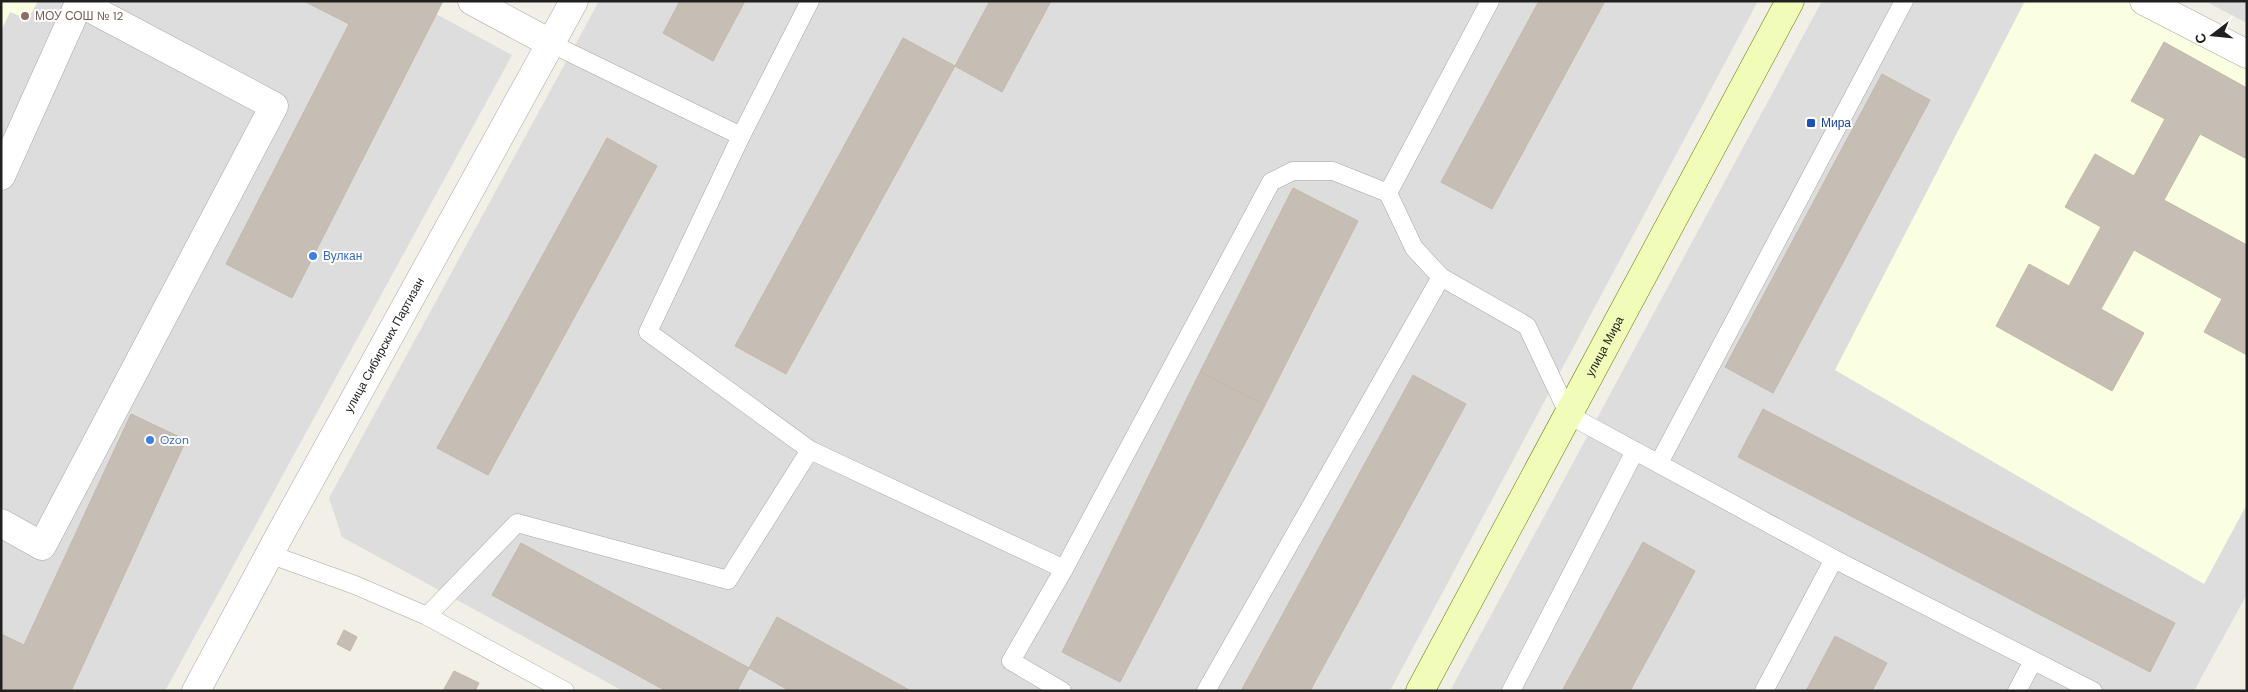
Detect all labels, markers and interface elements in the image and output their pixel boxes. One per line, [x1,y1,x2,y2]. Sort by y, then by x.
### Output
place label: МОУ СОШ № 12 [35,8,124,24]
marker: МОУ СОШ № 12 [19,10,31,22]
north arrow [2188,10,2238,60]
text: С [2190,31,2211,46]
place label: Мира [1821,115,1851,131]
marker: Мира [1805,117,1817,129]
place label: Вулкан [323,248,362,264]
marker: Вулкан [307,250,319,262]
street label: улица Сибирских Партизан [341,275,428,415]
street label: улица Мира [1582,313,1628,379]
place label: Ozon [160,432,189,448]
marker: Ozon [144,434,156,446]

